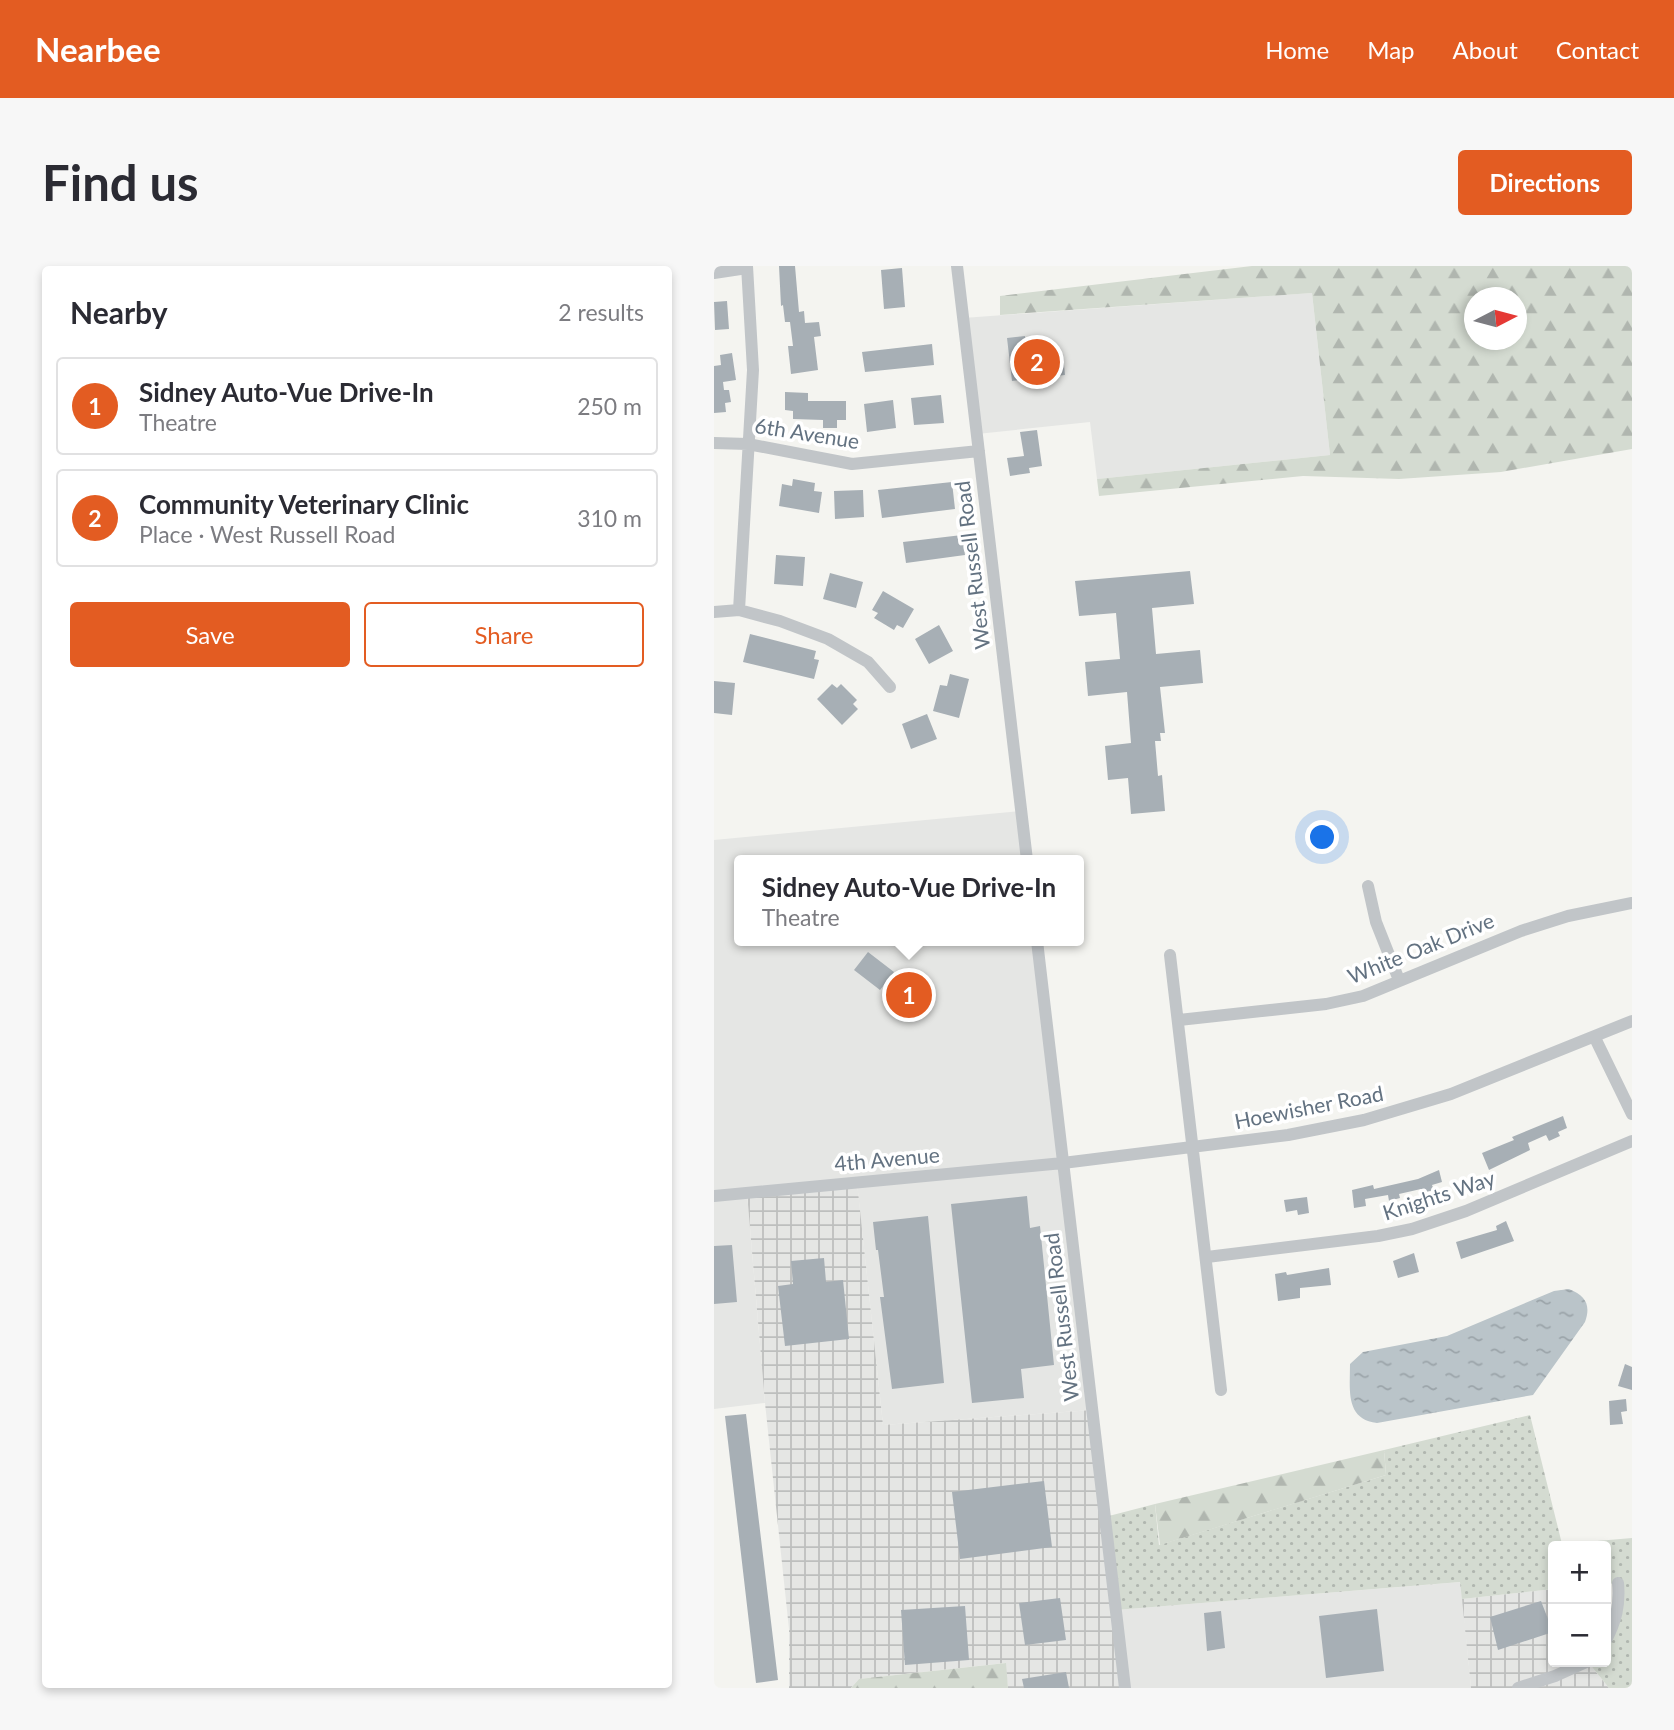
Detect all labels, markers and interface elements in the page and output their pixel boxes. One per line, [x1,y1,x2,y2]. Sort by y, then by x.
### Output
text: Nearbee [35,29,161,69]
text: Home [1265,35,1329,64]
text: Map [1367,35,1415,64]
text: About [1453,35,1518,64]
text: Contact [1556,35,1639,64]
button: Directions [1458,150,1632,215]
text: Find us [42,153,199,211]
north arrow [1464,287,1527,350]
text: Nearby [70,294,168,330]
text: 2 results [558,298,644,326]
pin: 2 [1014,336,1060,388]
text: Sidney Auto-Vue Drive-In [139,376,434,408]
text: 1 [88,392,102,420]
text: 250 m [577,392,642,420]
text: Theatre [139,408,217,436]
street label: 6th Avenue [753,412,861,453]
street label: West Russell Road [949,480,994,651]
text: Community Veterinary Clinic [139,488,469,520]
text: 2 [88,504,102,532]
text: 310 m [577,504,642,532]
text: Place · West Russell Road [139,520,395,548]
button: Save [70,602,350,667]
button: Share [364,602,644,667]
your location [1305,820,1339,854]
popup [734,855,1084,946]
text: Sidney Auto-Vue Drive-In [762,871,1056,903]
text: Theatre [762,903,840,931]
street label: White Oak Drive [1344,907,1497,988]
pin: 1 [886,969,932,1021]
street label: Hoewisher Road [1232,1080,1385,1133]
street label: 4th Avenue [833,1141,941,1176]
street label: Knights Way [1379,1165,1498,1224]
street label: West Russell Road [1038,1232,1083,1403]
map controls [1548,1541,1611,1667]
button: + [1548,1541,1611,1604]
button: − [1548,1604,1611,1667]

